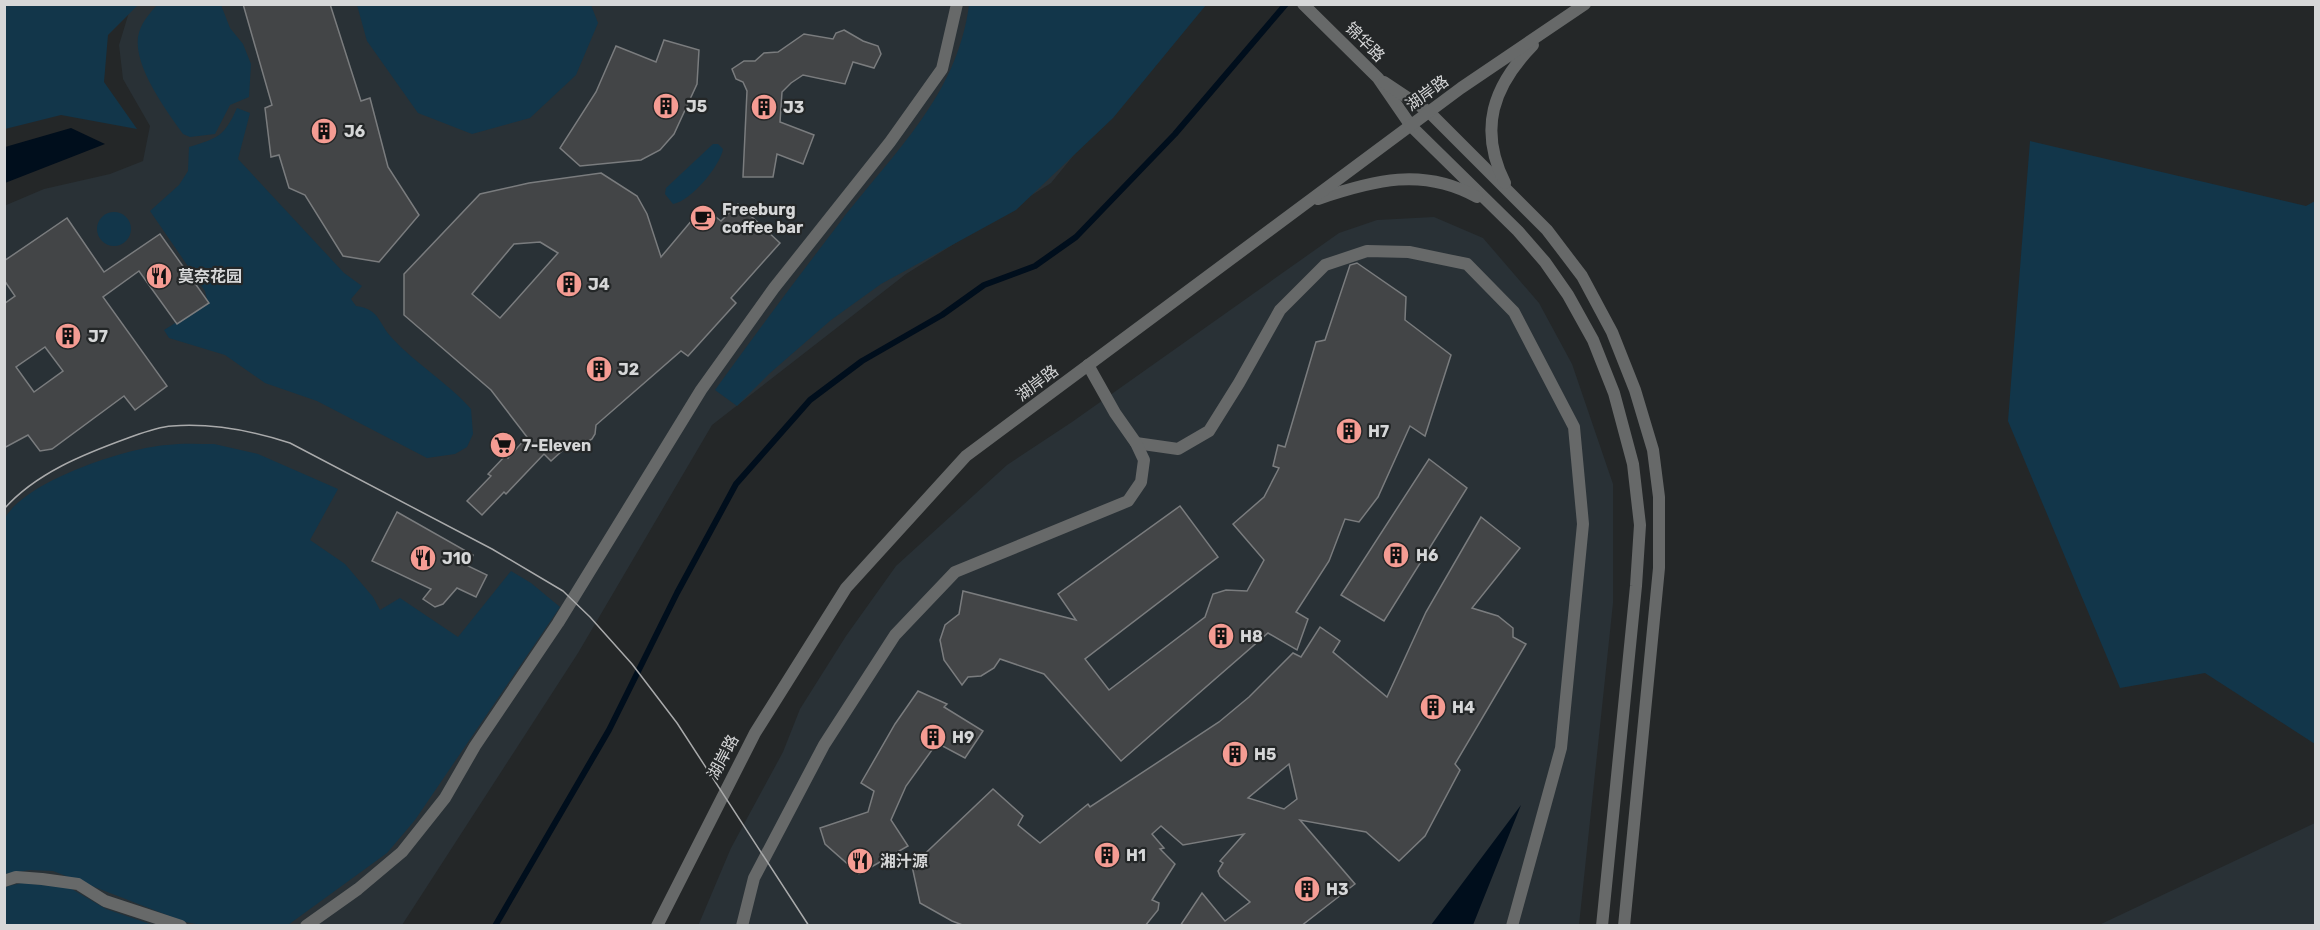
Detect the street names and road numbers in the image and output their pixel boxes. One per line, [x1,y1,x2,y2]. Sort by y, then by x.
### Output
street label: 锦华路 [1341,18,1389,66]
street label: 湖岸路 [1402,71,1452,115]
street label: 湖岸路 [1012,361,1062,405]
street label: 湖岸路 [703,731,743,783]

